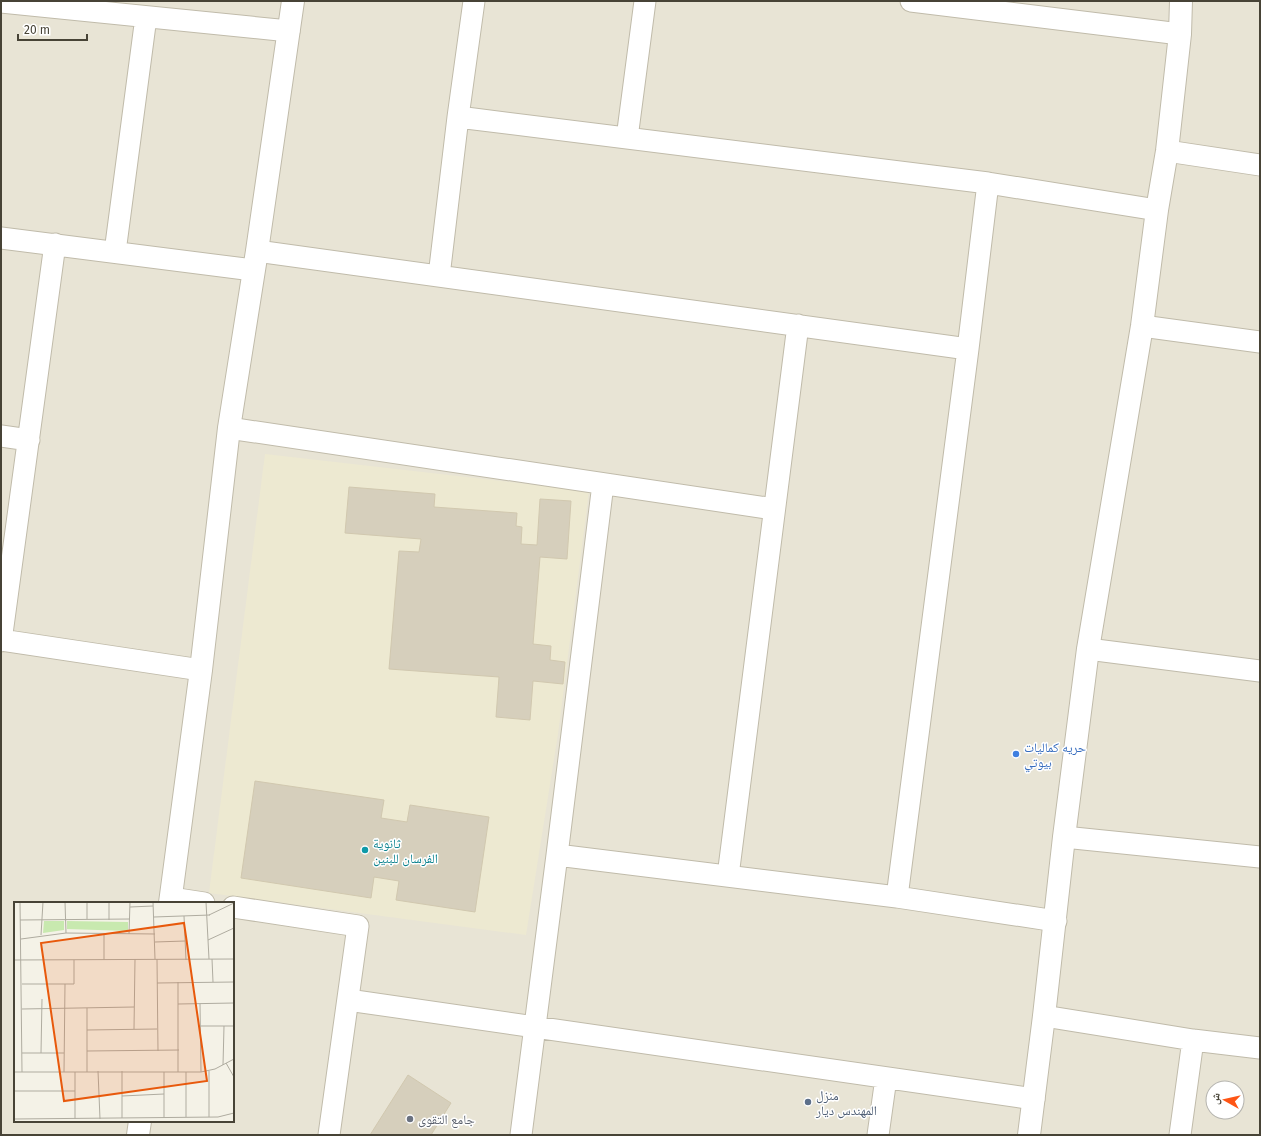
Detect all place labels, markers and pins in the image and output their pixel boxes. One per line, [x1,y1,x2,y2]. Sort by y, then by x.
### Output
place label: حريه كماليات بيوتي [1024,740,1086,773]
marker: حريه كماليات بيوتي [1011,749,1021,759]
place label: ثانوية الفرسان للبنين [373,836,438,867]
marker: ثانوية الفرسان للبنين [360,845,370,855]
place label: منزل المهندس ديار [815,1088,877,1119]
marker: منزل المهندس ديار [803,1097,813,1107]
place label: جامع التقوى [418,1112,475,1129]
marker: جامع التقوى [405,1114,415,1124]

